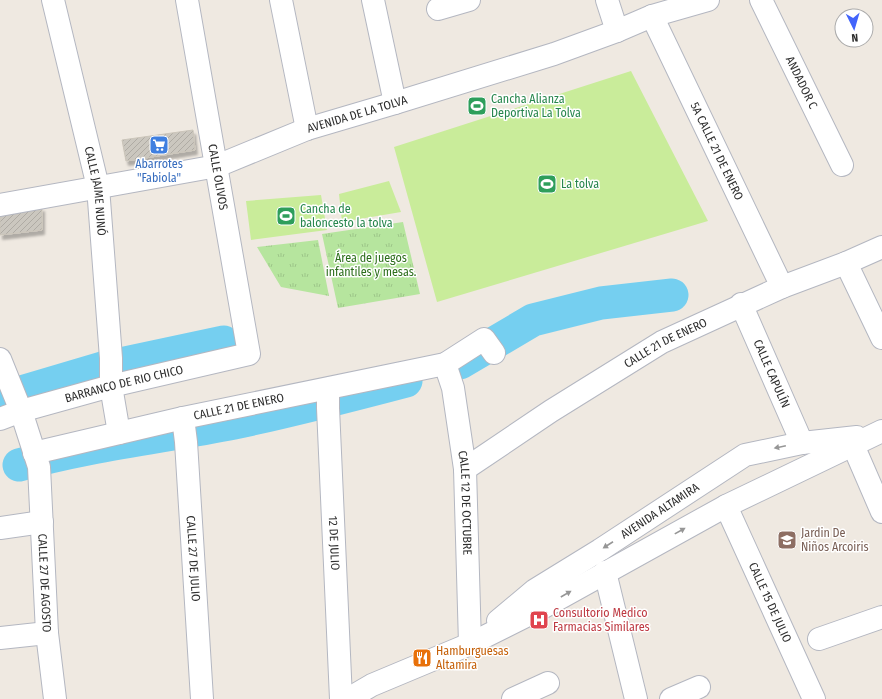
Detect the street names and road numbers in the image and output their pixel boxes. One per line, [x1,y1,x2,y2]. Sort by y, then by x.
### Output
street label: ANDADOR C [783,54,820,111]
street label: AVENIDA DE LA TOLVA [305,92,409,136]
street label: 5A CALLE 21 DE ENERO [687,100,746,202]
street label: CALLE OLIVOS [205,143,231,211]
street label: CALLE JAIME NUNÓ [81,145,110,236]
street label: CALLE 21 DE ENERO [621,315,709,371]
street label: CALLE CAPULÍN [750,337,793,410]
street label: BARRANCO DE RIO CHICO [63,363,184,405]
street label: CALLE 21 DE ENERO [192,390,285,423]
street label: CALLE 12 DE OCTUBRE [455,450,474,556]
street label: AVENIDA ALTAMIRA [618,480,702,542]
street label: CALLE 27 DE JULIO [184,515,203,602]
street label: 12 DE JULIO [326,516,342,571]
street label: CALLE 27 DE AGOSTO [35,533,54,633]
street label: CALLE 15 DE JULIO [746,560,794,645]

